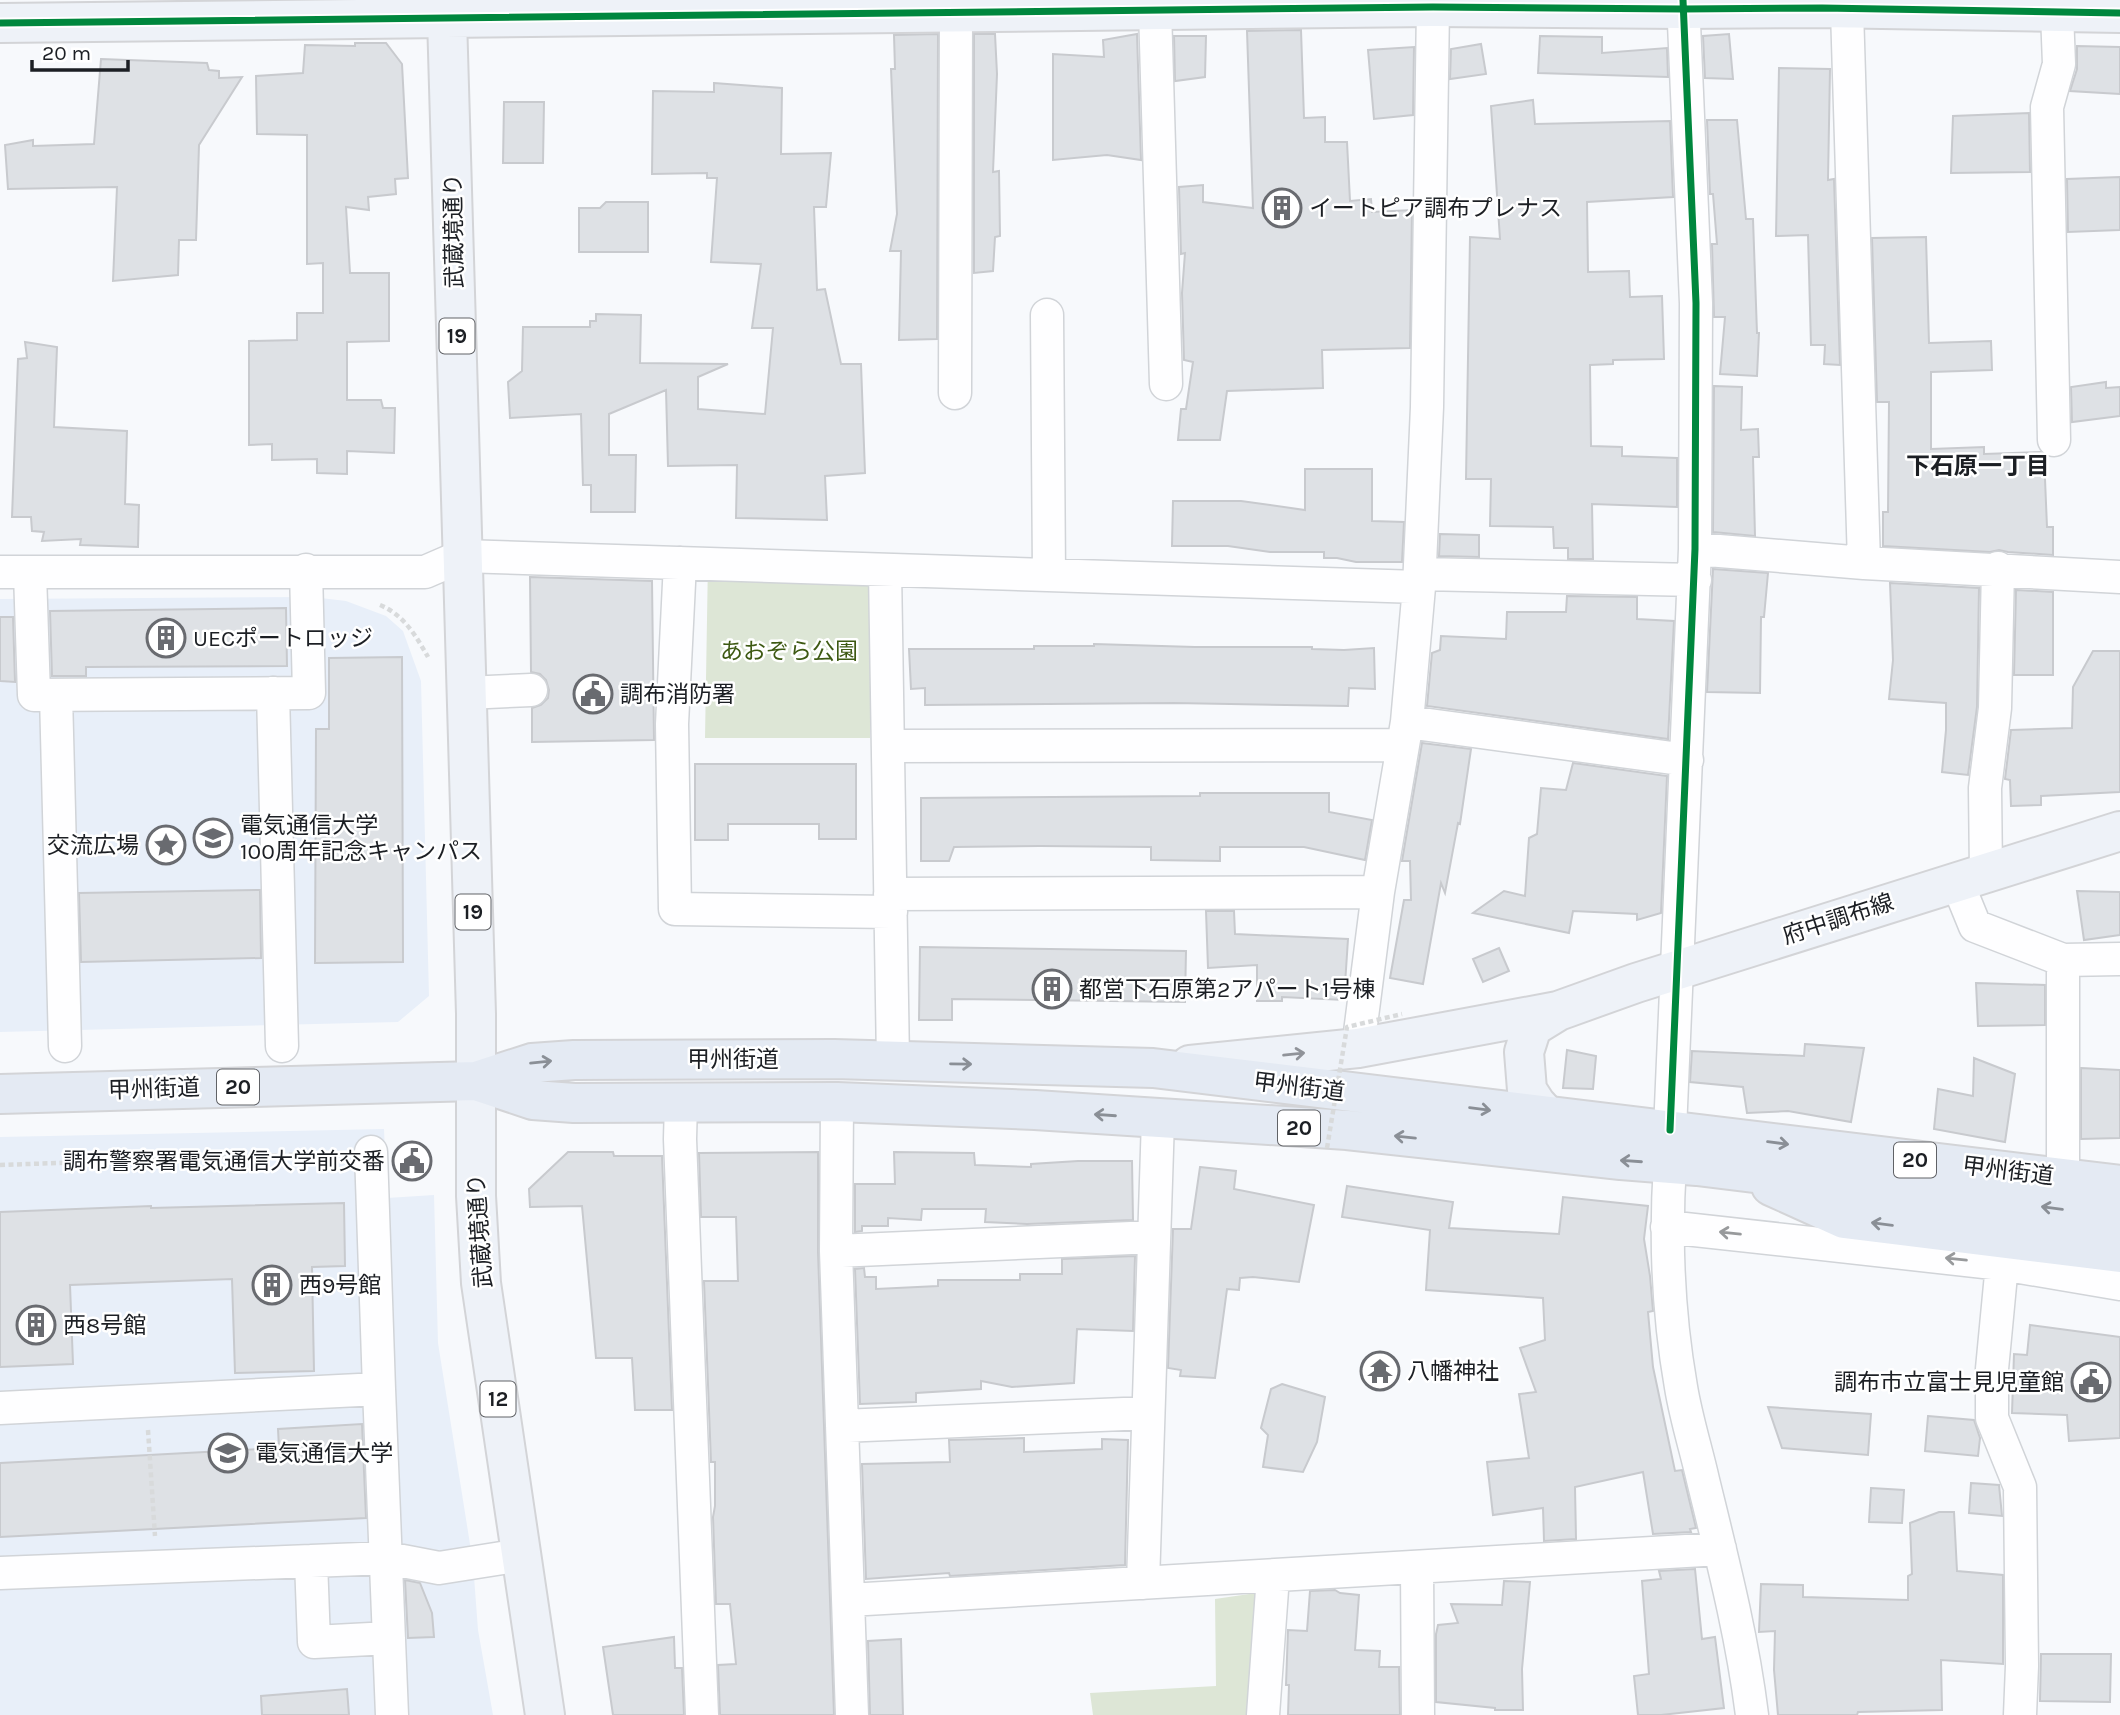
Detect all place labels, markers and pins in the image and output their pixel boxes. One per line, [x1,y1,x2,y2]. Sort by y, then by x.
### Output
building icon: イートピア調布プレナス [1261,187,1303,229]
place label: イートピア調布プレナス [1309,195,1562,222]
building icon: UECポートロッジ [145,617,187,659]
place label: UECポートロッジ [193,625,373,652]
public building icon: 調布消防署 [572,673,614,715]
place label: 調布消防署 [620,681,735,708]
place label: 電気通信大学 100周年記念キャンパス [240,812,482,865]
school or university icon: 電気通信大学 100周年記念キャンパス [192,817,234,859]
place icon: 交流広場 [145,824,187,866]
place label: 交流広場 [47,832,139,859]
building icon: 都営下石原第2アパート1号棟 [1031,968,1073,1010]
place label: 都営下石原第2アパート1号棟 [1079,976,1375,1003]
public building icon: 調布警察署電気通信大学前交番 [391,1140,433,1182]
place label: 調布警察署電気通信大学前交番 [63,1148,385,1175]
building icon: 西9号館 [251,1264,293,1306]
place label: 西9号館 [299,1272,381,1299]
building icon: 西8号館 [15,1304,57,1346]
place label: 西8号館 [63,1312,146,1339]
temple icon: 八幡神社 [1359,1350,1401,1392]
place label: 八幡神社 [1407,1358,1499,1385]
public building icon: 調布市立富士見児童館 [2070,1361,2112,1403]
place label: 調布市立富士見児童館 [1834,1369,2064,1396]
school or university icon: 電気通信大学 [207,1432,249,1474]
place label: 電気通信大学 [255,1440,393,1467]

